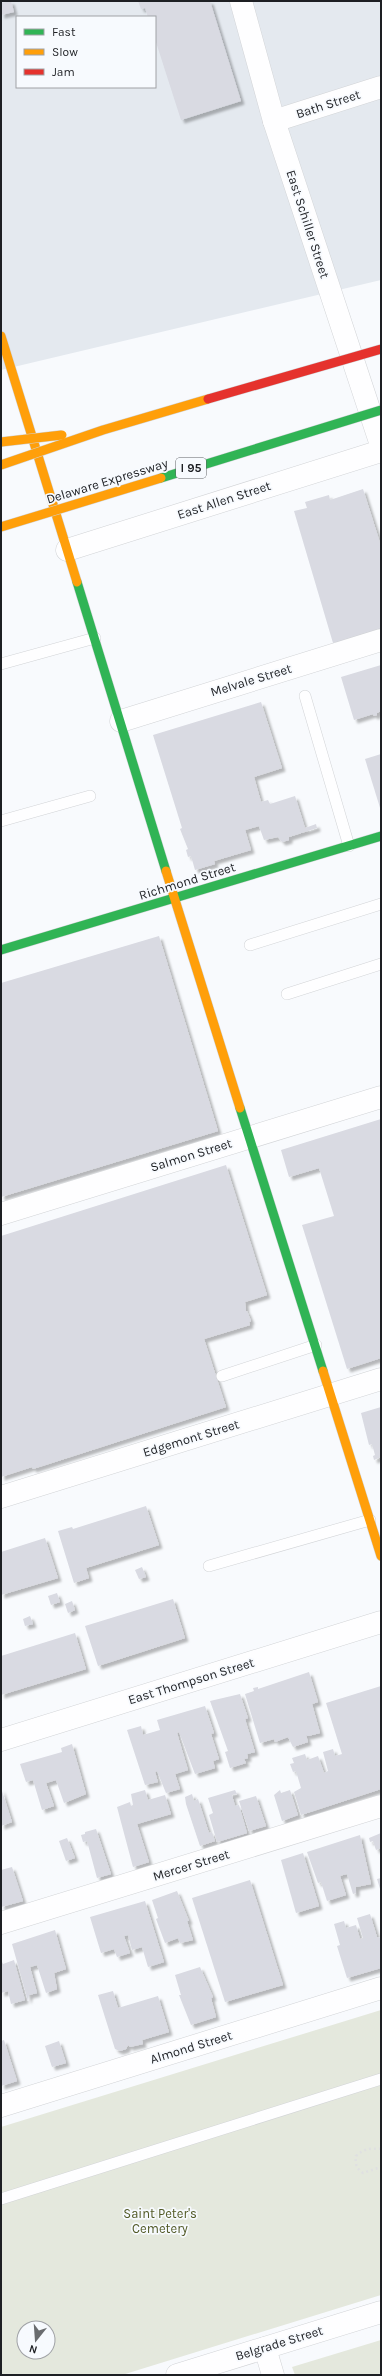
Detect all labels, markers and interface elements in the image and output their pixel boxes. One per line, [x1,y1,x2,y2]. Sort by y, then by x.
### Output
legend [16,16,156,88]
text: Fast [52,25,76,39]
text: Slow [52,45,78,59]
text: Jam [52,65,75,79]
street label: Bath Street [294,87,362,121]
street label: East Schiller Street [283,168,333,280]
street label: Delaware Expressway [44,455,170,507]
road number: I 95 [176,458,206,478]
street label: East Allen Street [175,478,273,522]
street label: Melvale Street [209,661,294,699]
street label: Richmond Street [137,859,237,903]
street label: Salmon Street [148,1135,234,1175]
street label: Edgemont Street [141,1416,241,1460]
street label: East Thompson Street [126,1655,256,1707]
street label: Mercer Street [151,1846,231,1884]
street label: Almond Street [148,2027,234,2067]
park label: Saint Peter's Cemetery [123,2206,197,2236]
north arrow [16,2320,56,2360]
street label: Belgrade Street [233,2323,325,2363]
text: N [28,2342,39,2356]

